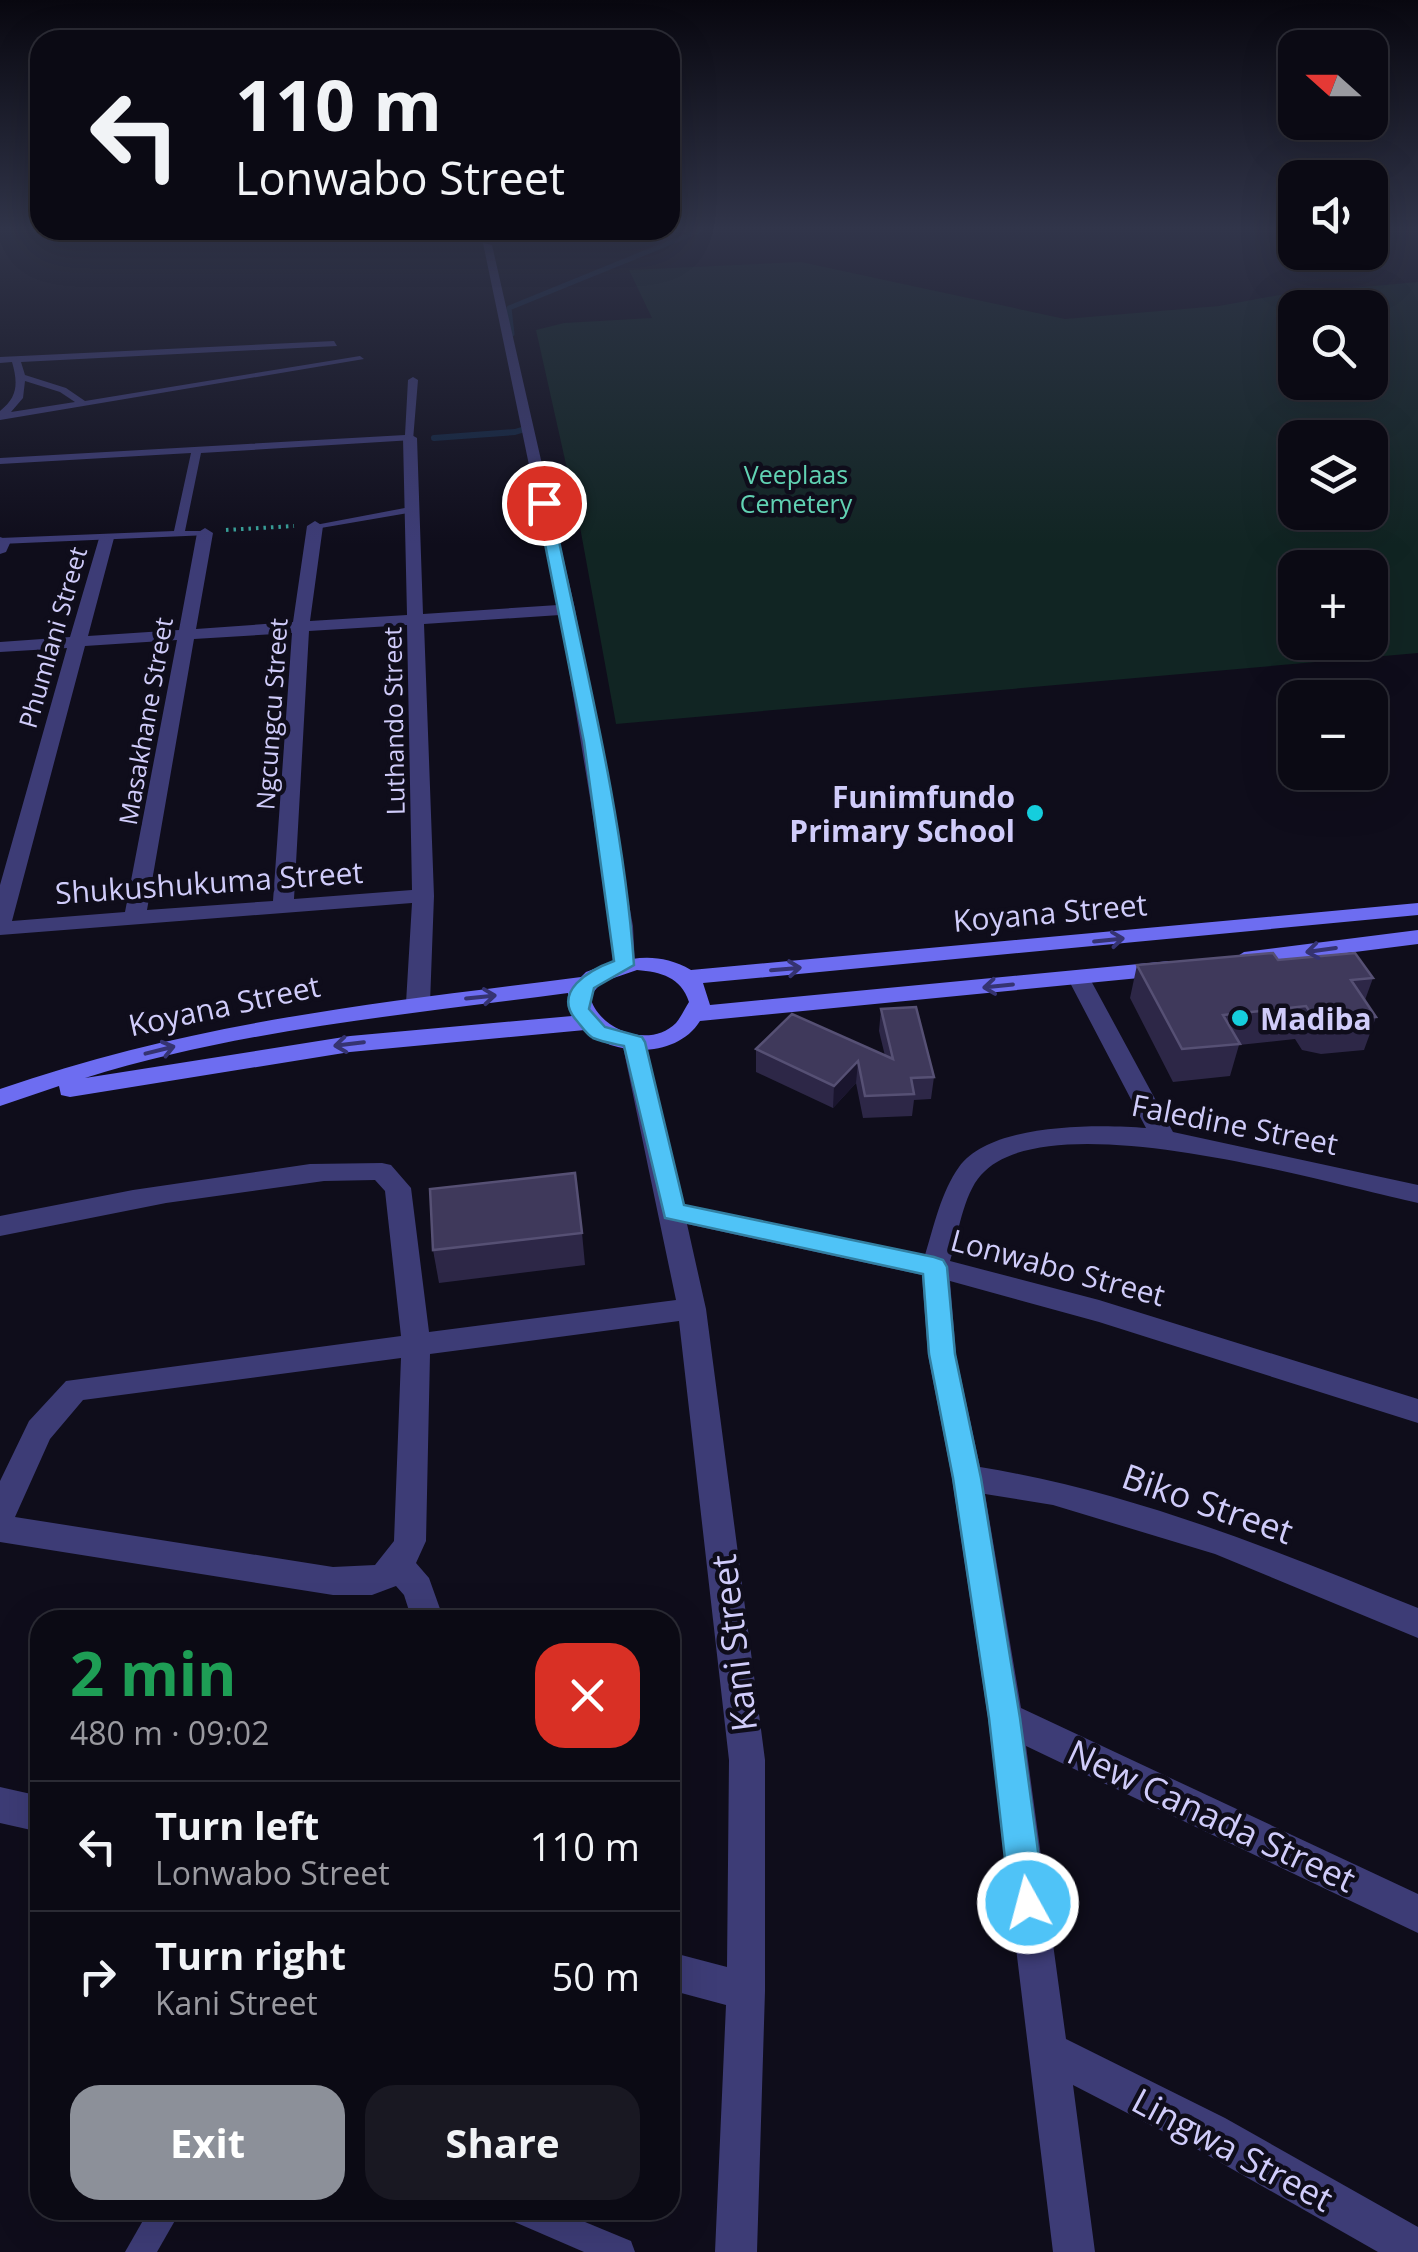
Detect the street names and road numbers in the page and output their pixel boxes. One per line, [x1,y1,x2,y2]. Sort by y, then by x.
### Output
street label: Phumlani Street [10,542,94,732]
street label: Masakhane Street [110,614,180,827]
street label: Ngcungcu Street [247,617,295,811]
street label: Luthando Street [374,626,412,816]
street label: Shukushukuma Street [54,851,364,913]
street label: Koyana Street [951,883,1149,941]
street label: Koyana Street [124,965,324,1045]
street label: Faledine Street [1128,1084,1342,1164]
street label: Lonwabo Street [946,1219,1170,1315]
street label: Biko Street [1116,1452,1300,1554]
street label: Kani Street [699,1552,767,1734]
street label: New Canada Street [1061,1728,1363,1902]
street label: Lingwa Street [1124,2076,1342,2222]

